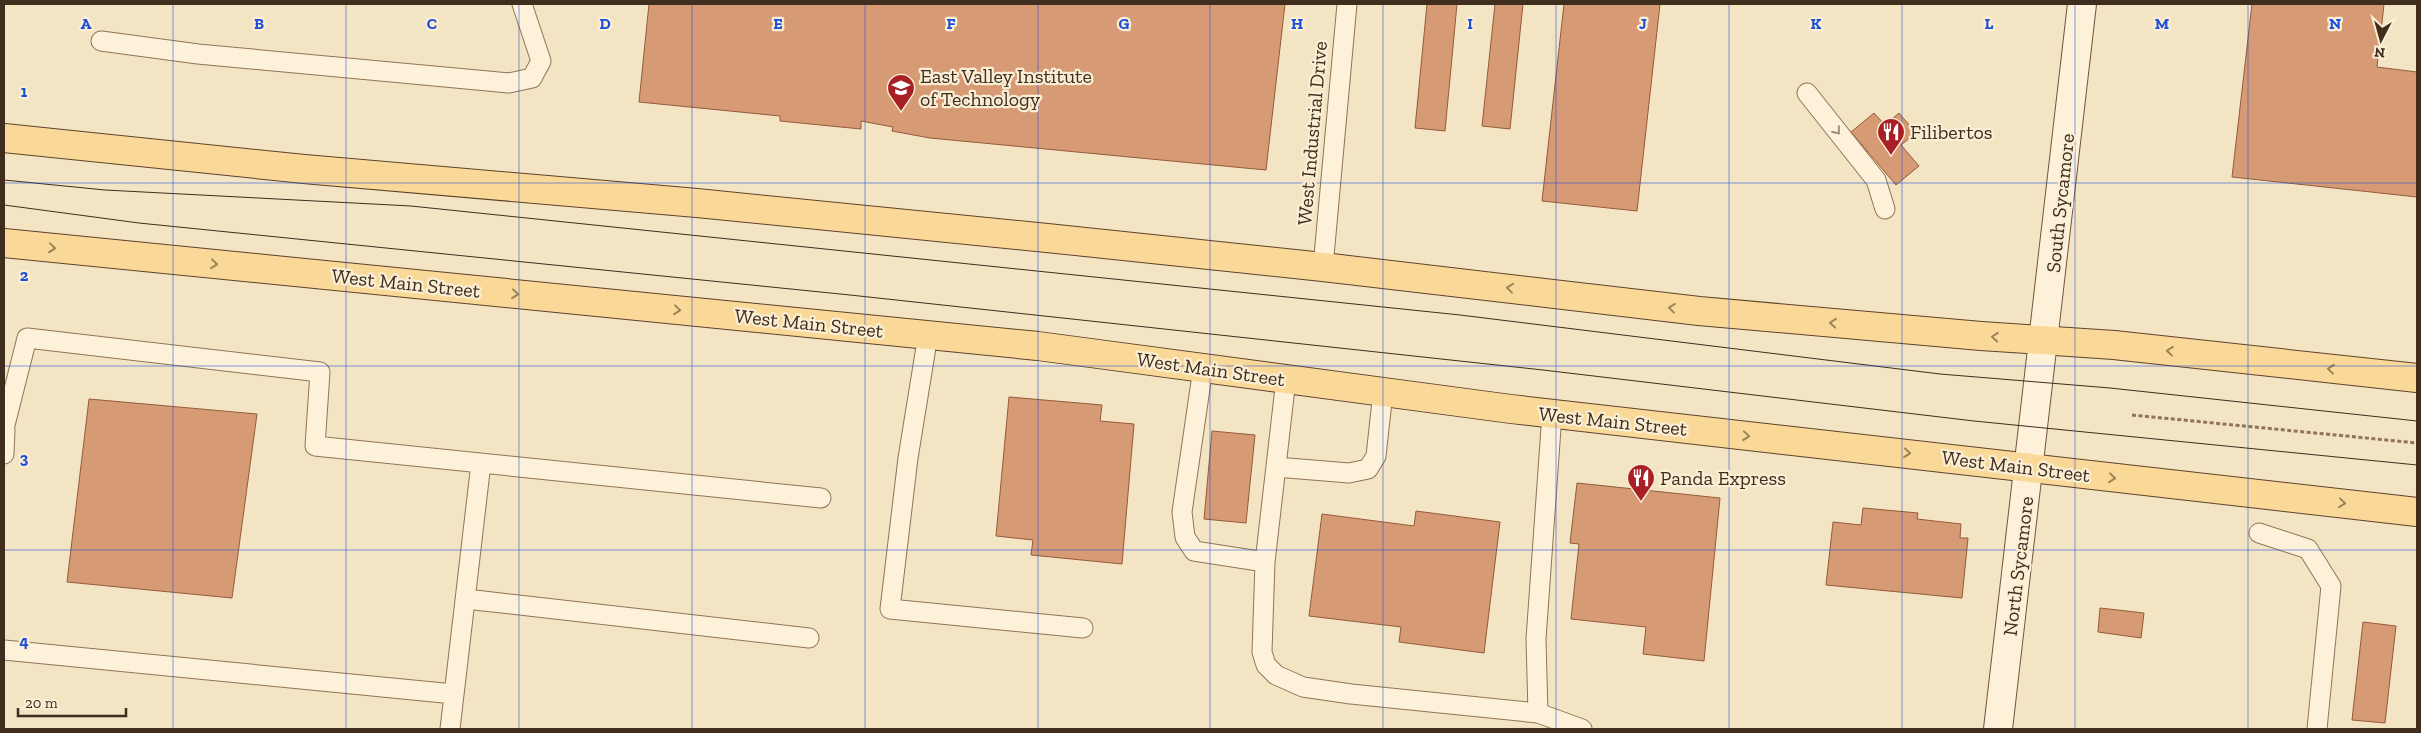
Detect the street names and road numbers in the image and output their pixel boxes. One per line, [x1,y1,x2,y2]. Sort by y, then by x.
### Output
street label: West Industrial Drive [1292,40,1332,226]
street label: South Sycamore [2041,132,2079,274]
street label: West Main Street [331,263,482,303]
street label: West Main Street [734,303,885,343]
street label: West Main Street [1135,347,1287,391]
street label: West Main Street [1538,401,1689,441]
street label: West Main Street [1940,445,2092,487]
street label: North Sycamore [1998,495,2038,637]

